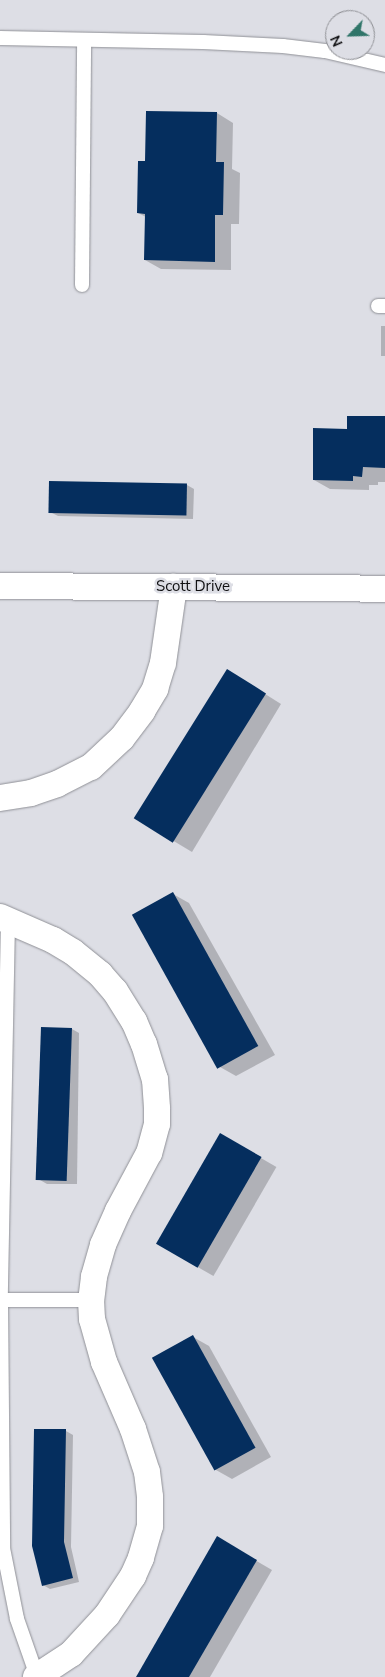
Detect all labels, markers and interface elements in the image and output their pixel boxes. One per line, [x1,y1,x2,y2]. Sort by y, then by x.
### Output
north arrow [325,10,375,60]
text: N [326,32,348,50]
street label: Scott Drive [156,578,230,596]

